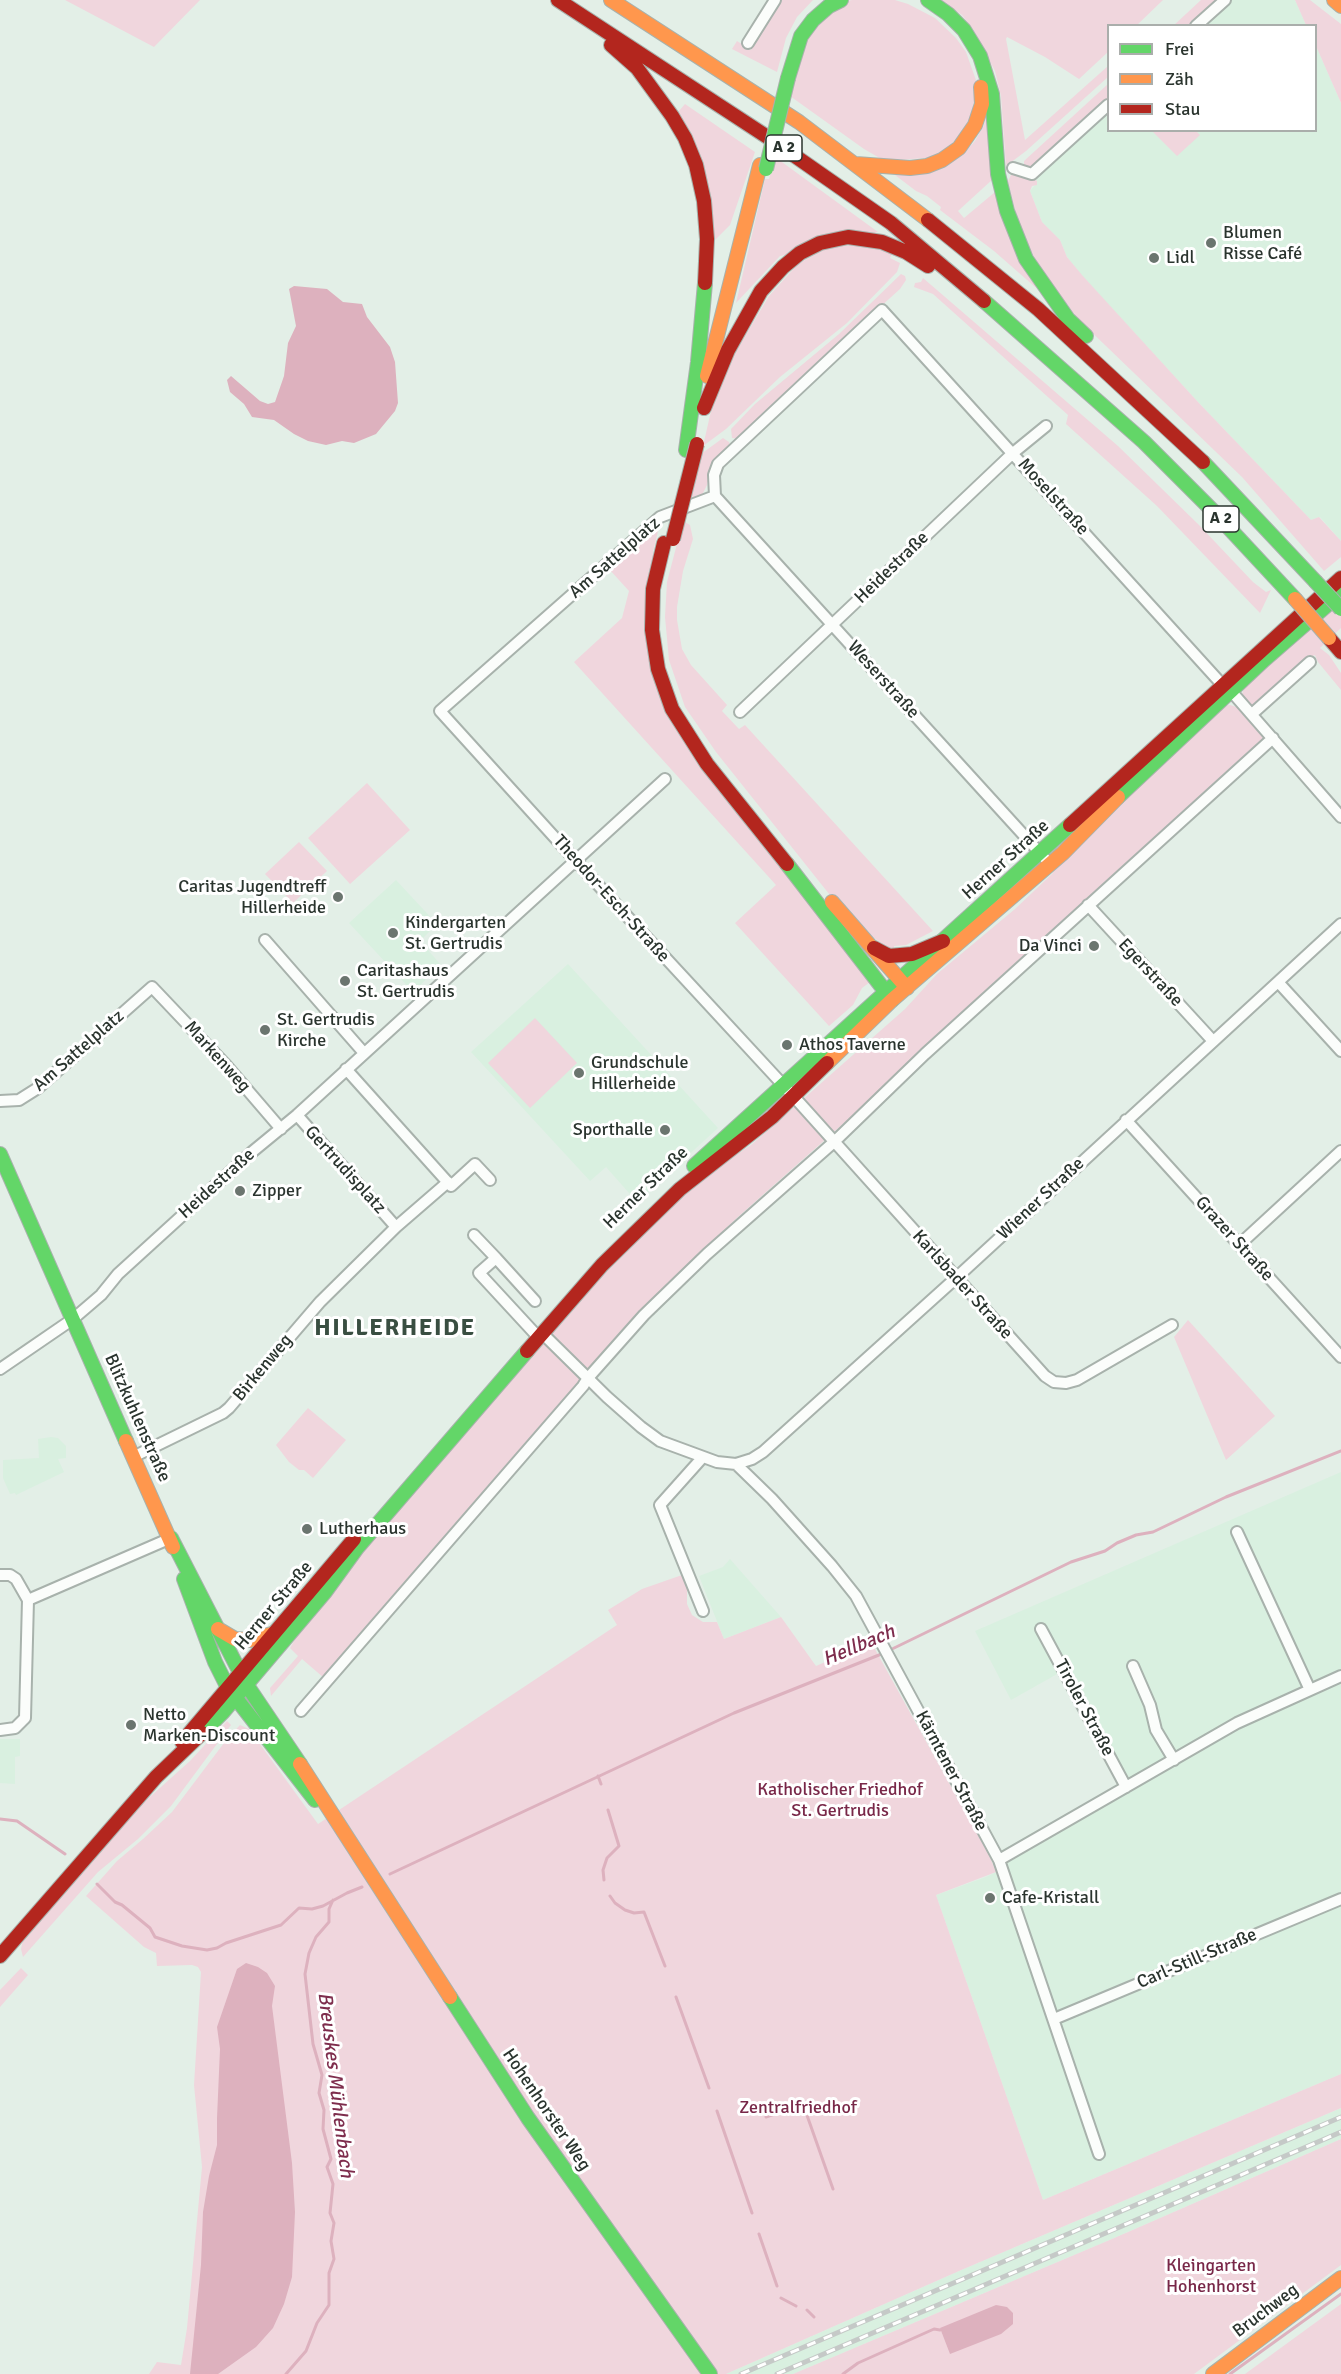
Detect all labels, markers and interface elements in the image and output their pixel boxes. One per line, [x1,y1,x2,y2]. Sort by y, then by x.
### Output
legend [1107,24,1317,132]
text: Frei [1165,38,1194,60]
text: Zäh [1165,68,1194,90]
text: Stau [1165,98,1200,120]
road number: A 2 [766,135,802,161]
place label: Blumen Risse Café [1223,222,1302,264]
marker: Blumen Risse Café [1204,236,1218,250]
place label: Lidl [1166,247,1195,269]
marker: Lidl [1147,251,1161,265]
street label: Moselstraße [1013,454,1093,540]
road number: A 2 [1203,506,1239,532]
street label: Am Sattelplatz [565,513,665,603]
street label: Heidestraße [850,527,934,609]
street label: Weserstraße [842,637,924,723]
street label: Herner Straße [958,815,1054,905]
street label: Theodor-Esch-Straße [548,831,674,967]
place label: Caritas Jugendtreff Hillerheide [178,876,326,918]
marker: Caritas Jugendtreff Hillerheide [331,890,345,904]
place label: Kindergarten St. Gertrudis [405,912,506,954]
marker: Kindergarten St. Gertrudis [386,926,400,940]
street label: Egerstraße [1113,934,1187,1012]
place label: Da Vinci [1019,935,1082,957]
marker: Da Vinci [1087,939,1101,953]
place label: Caritashaus St. Gertrudis [357,960,455,1002]
marker: Caritashaus St. Gertrudis [338,974,352,988]
street label: Am Sattelplatz [29,1006,129,1096]
place label: St. Gertrudis Kirche [277,1009,375,1052]
street label: Markenweg [179,1017,255,1097]
marker: St. Gertrudis Kirche [258,1023,272,1037]
place label: Athos Taverne [799,1034,906,1056]
marker: Athos Taverne [780,1038,794,1052]
place label: Grundschule Hillerheide [591,1052,689,1094]
marker: Grundschule Hillerheide [572,1066,586,1080]
place label: Sporthalle [573,1119,653,1141]
street label: Gertrudisplatz [300,1122,390,1218]
marker: Sporthalle [658,1123,672,1137]
street label: Herner Straße [599,1142,693,1234]
street label: Heidestraße [175,1144,259,1224]
street label: Wiener Straße [993,1153,1089,1245]
place label: Zipper [252,1180,302,1202]
marker: Zipper [233,1184,247,1198]
street label: Grazer Straße [1190,1192,1278,1286]
street label: Karlsbader Straße [907,1226,1017,1344]
district label: HILLERHEIDE [314,1315,476,1343]
street label: Birkenweg [229,1330,297,1406]
street label: Blitzkuhlenstraße [99,1351,175,1485]
place label: Lutherhaus [319,1518,406,1540]
marker: Lutherhaus [300,1522,314,1536]
street label: Herner Straße [231,1557,317,1655]
water label: Hellbach [819,1620,899,1672]
street label: Tiroler Straße [1050,1656,1118,1760]
place label: Netto Marken-Discount [143,1704,275,1746]
street label: Kärntener Straße [910,1707,992,1835]
marker: Netto Marken-Discount [124,1718,138,1732]
park label: Katholischer Friedhof St. Gertrudis [757,1779,923,1822]
place label: Cafe-Kristall [1002,1887,1099,1909]
marker: Cafe-Kristall [983,1891,997,1905]
street label: Carl-Still-Straße [1134,1924,1260,1994]
water label: Breuskes Mühlenbach [312,1991,358,2179]
street label: Hohenhorster Weg [497,2045,595,2175]
park label: Zentralfriedhof [739,2097,857,2119]
park label: Kleingarten Hohenhorst [1166,2255,1256,2298]
street label: Bruchweg [1229,2279,1303,2343]

